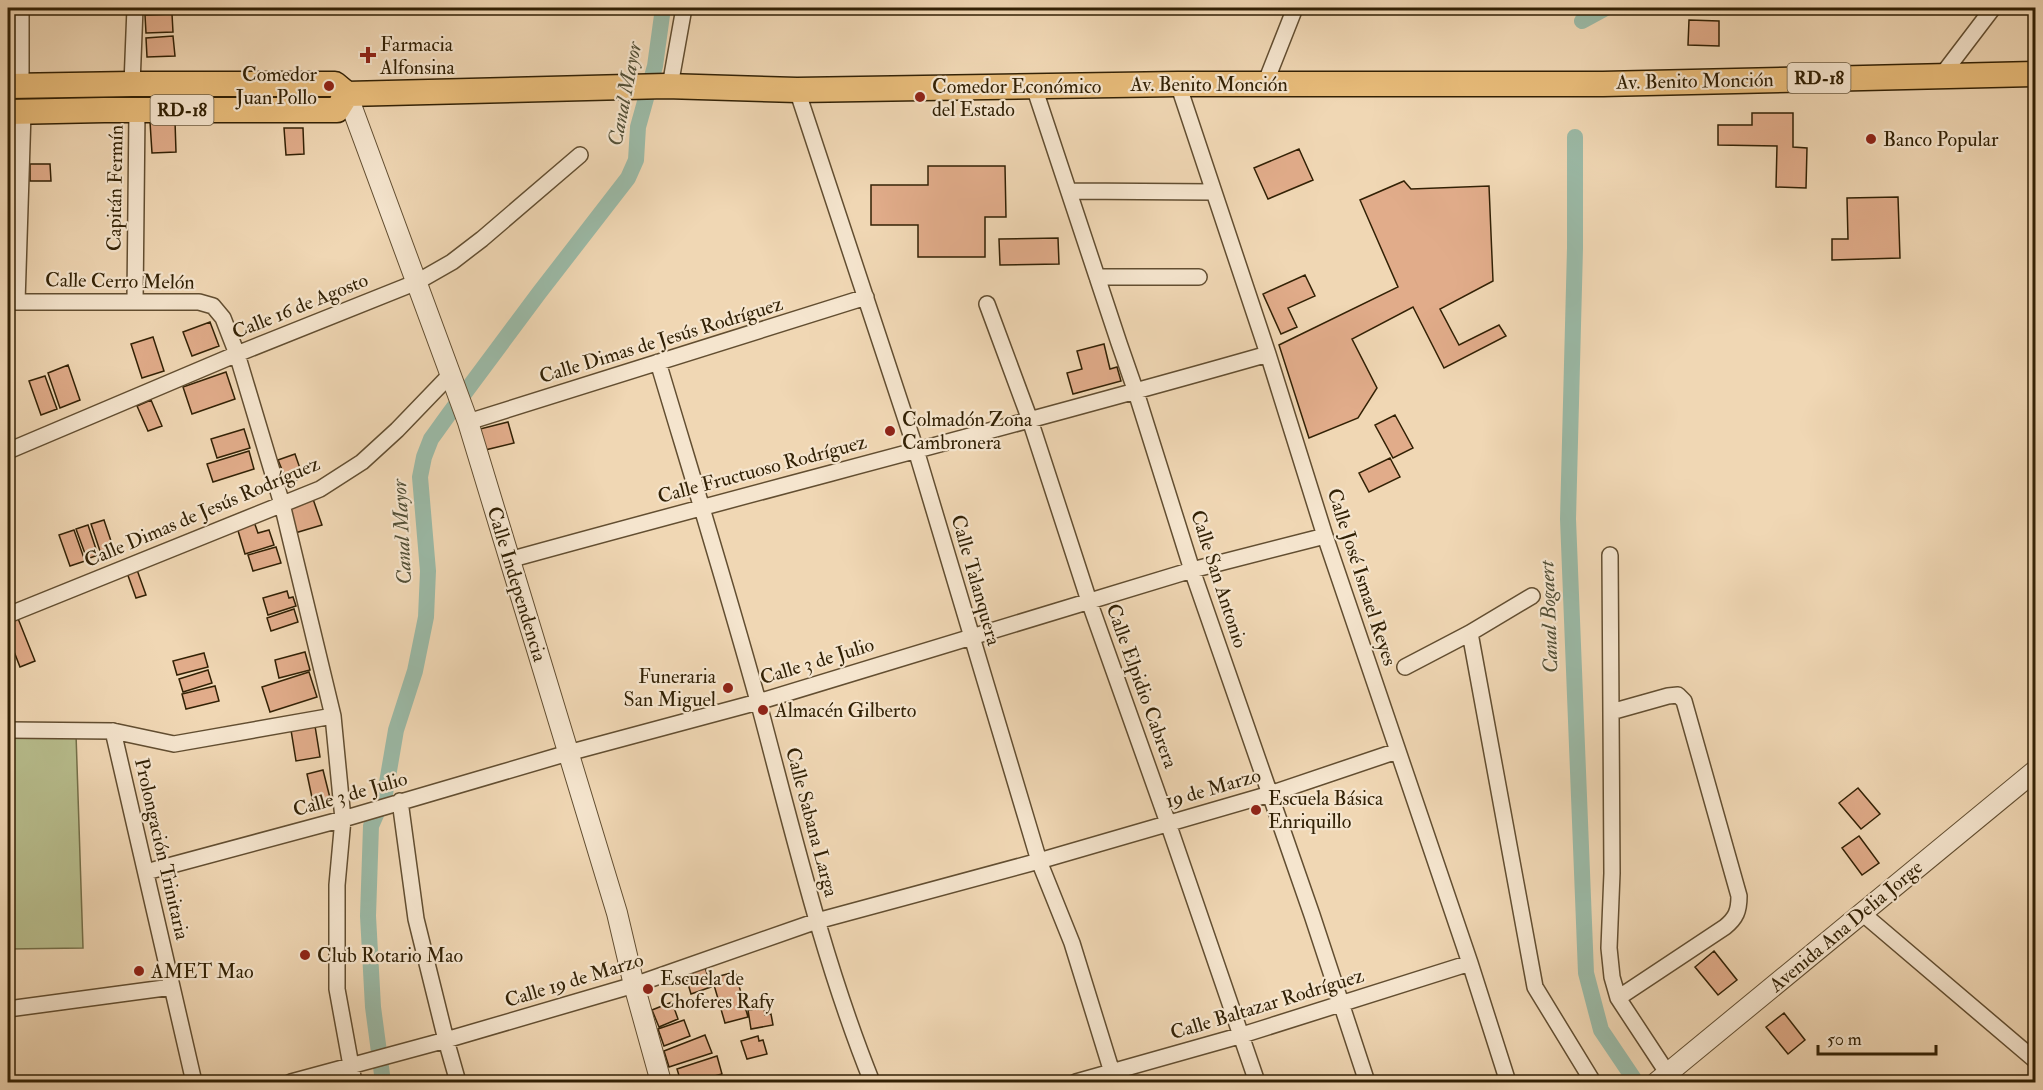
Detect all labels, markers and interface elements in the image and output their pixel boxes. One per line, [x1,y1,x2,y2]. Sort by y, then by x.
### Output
place label: Farmacia Alfonsina [379,32,456,80]
water label: Canal Mayor [602,39,649,148]
marker: Farmacia Alfonsina [361,48,375,62]
place label: Comedor Juan Pollo [235,62,318,110]
road number: RD-18 [1788,63,1850,93]
street label: Av. Benito Monción [1615,67,1774,95]
street label: Av. Benito Monción [1129,72,1288,97]
place label: Comedor Económico del Estado [932,74,1102,122]
marker: Comedor Juan Pollo [322,79,336,93]
marker: Comedor Económico del Estado [913,90,927,104]
road number: RD-18 [150,95,213,125]
street label: Capitán Fermín [101,125,130,251]
place label: Banco Popular [1883,127,1999,153]
marker: Banco Popular [1864,132,1878,146]
street label: Calle Cerro Melón [45,267,195,295]
street label: Calle 16 de Agosto [228,267,372,345]
street label: Calle Dimas de Jesús Rodríguez [536,291,786,389]
place label: Colmadón Zona Cambronera [902,407,1033,455]
marker: Colmadón Zona Cambronera [883,424,897,438]
street label: Calle Fructuoso Rodríguez [655,429,870,509]
street label: Calle Dimas de Jesús Rodríguez [80,451,324,573]
water label: Canal Mayor [386,478,418,585]
street label: Calle José Ismael Reyes [1322,485,1403,669]
street label: Calle Independencia [481,503,553,666]
street label: Calle San Antonio [1185,507,1253,651]
street label: Calle Talanquera [945,512,1007,649]
water label: Canal Bogaert [1534,559,1564,674]
street label: Calle Elpidio Cabrera [1100,600,1184,773]
street label: Calle 3 de Julio [757,632,877,690]
place label: Funeraria San Miguel [624,664,717,712]
marker: Funeraria San Miguel [721,681,735,695]
place label: Almacén Gilberto [774,698,916,723]
marker: Almacén Gilberto [756,703,770,717]
street label: Calle Sabana Larga [780,744,844,900]
street label: Prolongación Trinitaria [129,756,195,943]
street label: 19 de Marzo [1162,762,1264,814]
street label: Calle 3 de Julio [290,766,410,822]
place label: Escuela Básica Enriquillo [1268,786,1384,834]
marker: Escuela Básica Enriquillo [1249,803,1263,817]
street label: Avenida Ana Delia Jorge [1763,854,1928,998]
place label: Club Rotario Mao [317,943,463,968]
street label: Calle 19 de Marzo [502,947,646,1013]
marker: Club Rotario Mao [298,948,312,962]
place label: AMET Mao [150,959,254,984]
street label: Calle Baltazar Rodríguez [1167,963,1367,1045]
marker: AMET Mao [132,964,146,978]
place label: Escuela de Choferes Rafy [660,966,775,1014]
marker: Escuela de Choferes Rafy [641,982,655,996]
scale bar [1818,1018,1936,1056]
text: 50 m [1827,1028,1862,1051]

